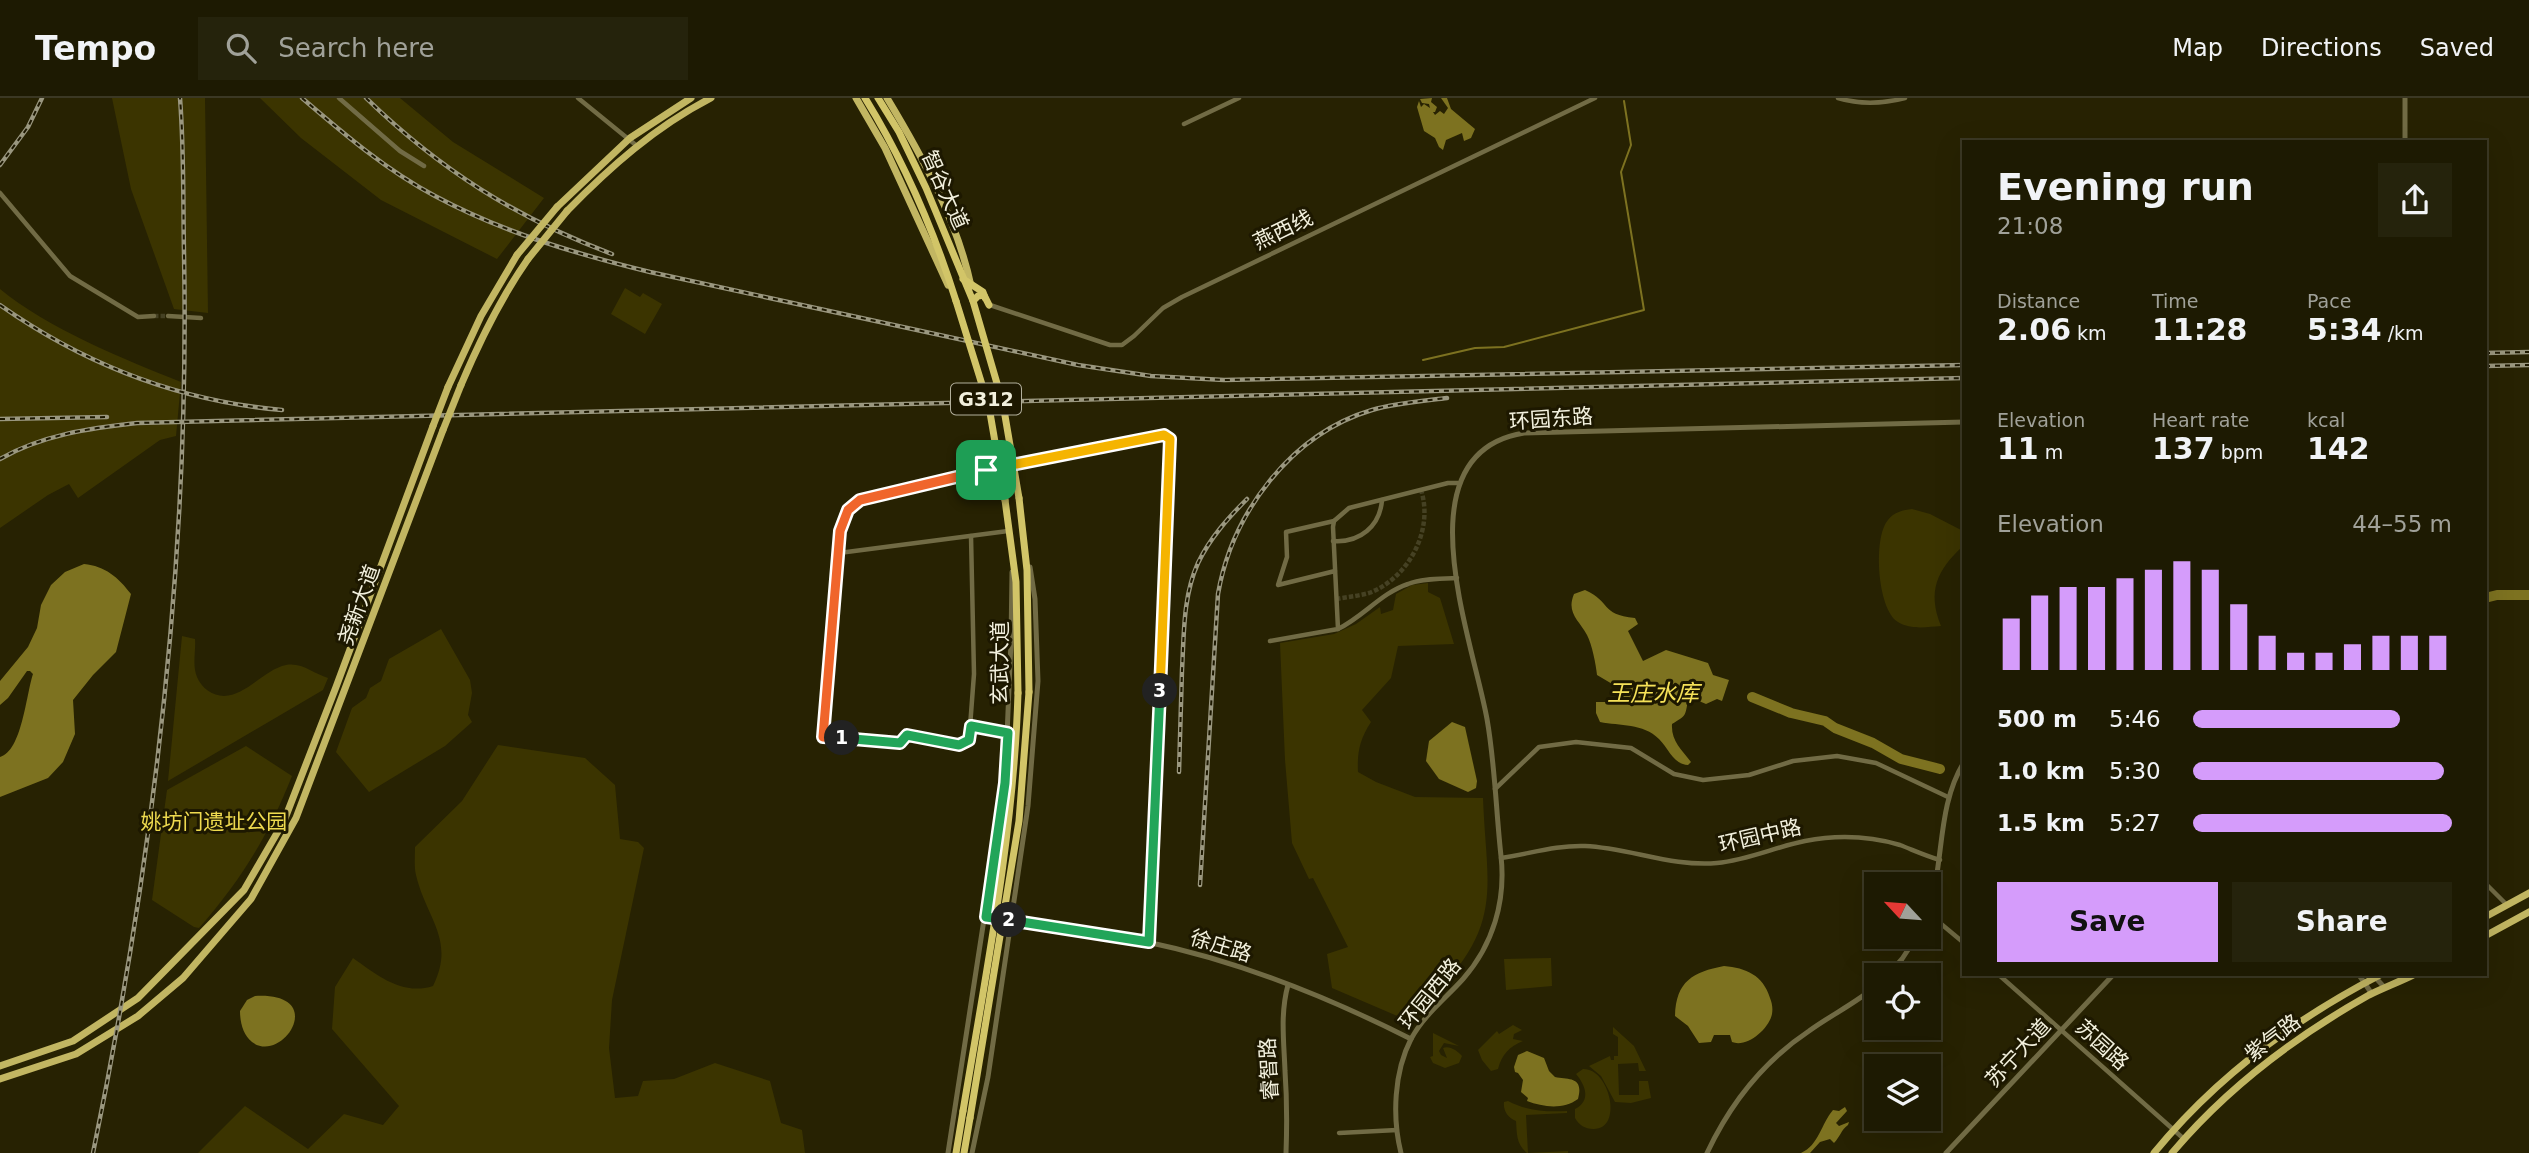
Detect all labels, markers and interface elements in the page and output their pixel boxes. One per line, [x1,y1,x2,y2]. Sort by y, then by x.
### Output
search box [198,17,688,80]
text: Tempo [35,29,156,68]
icon: search [222,29,260,67]
text: Search here [278,33,434,63]
text: Map [2172,34,2223,62]
text: Directions [2261,34,2382,62]
text: Saved [2420,34,2494,62]
street label: 智谷大道 [917,147,973,233]
button: share [2378,163,2452,237]
text: Evening run [1997,165,2254,209]
street label: 燕西线 [1249,205,1317,255]
text: 21:08 [1997,213,2063,239]
text: Distance [1997,290,2080,312]
text: Time [2152,290,2199,312]
text: Pace [2307,290,2351,312]
text: 2.06 [1997,312,2071,347]
text: 11:28 [2152,312,2248,347]
text: 5:34 [2307,312,2382,347]
text: km [2071,322,2107,344]
text: /km [2382,322,2424,344]
road number: G312 [951,384,1021,414]
street label: 环园东路 [1508,404,1594,434]
text: Elevation [1997,409,2085,431]
text: Heart rate [2152,409,2250,431]
text: kcal [2307,409,2345,431]
text: 11 [1997,431,2039,466]
text: 137 [2152,431,2215,466]
text: 142 [2307,431,2370,466]
pin [956,440,1016,500]
text: m [2039,441,2063,463]
text: bpm [2215,441,2263,463]
icon: arrive [967,451,1005,489]
text: Elevation [1997,511,2104,537]
text: 44–55 m [2352,511,2452,537]
street label: 尧新大道 [333,561,385,649]
street label: 玄武大道 [988,621,1012,705]
pin: 3 [1142,674,1178,708]
text: 3 [1153,679,1166,701]
water label: 王庄水库 [1607,680,1703,706]
text: 500 m [1997,706,2077,732]
text: 5:46 [2109,706,2161,732]
pin: 1 [824,720,860,756]
text: 1 [835,726,848,748]
text: 1.0 km [1997,758,2085,784]
text: 5:30 [2109,758,2161,784]
park label: 姚坊门遗址公园 [141,810,288,834]
text: 1.5 km [1997,810,2085,836]
text: 5:27 [2109,810,2161,836]
street label: 环园中路 [1716,815,1804,857]
north arrow [1864,872,1941,948]
map controls [1864,872,1941,1131]
button: Save [1997,882,2218,962]
button: Share [2232,882,2452,962]
pin: 2 [992,902,1026,938]
text: 2 [1002,908,1015,930]
street label: 徐庄路 [1187,925,1255,967]
street label: 环园西路 [1394,954,1466,1034]
button: locate [1864,963,1941,1040]
street label: 紫气路 [2241,1009,2305,1067]
street label: 苏宁大道 [1981,1014,2055,1092]
street label: 苏园路 [2071,1015,2133,1075]
street label: 睿智路 [1255,1037,1283,1101]
button: layers [1864,1054,1941,1131]

